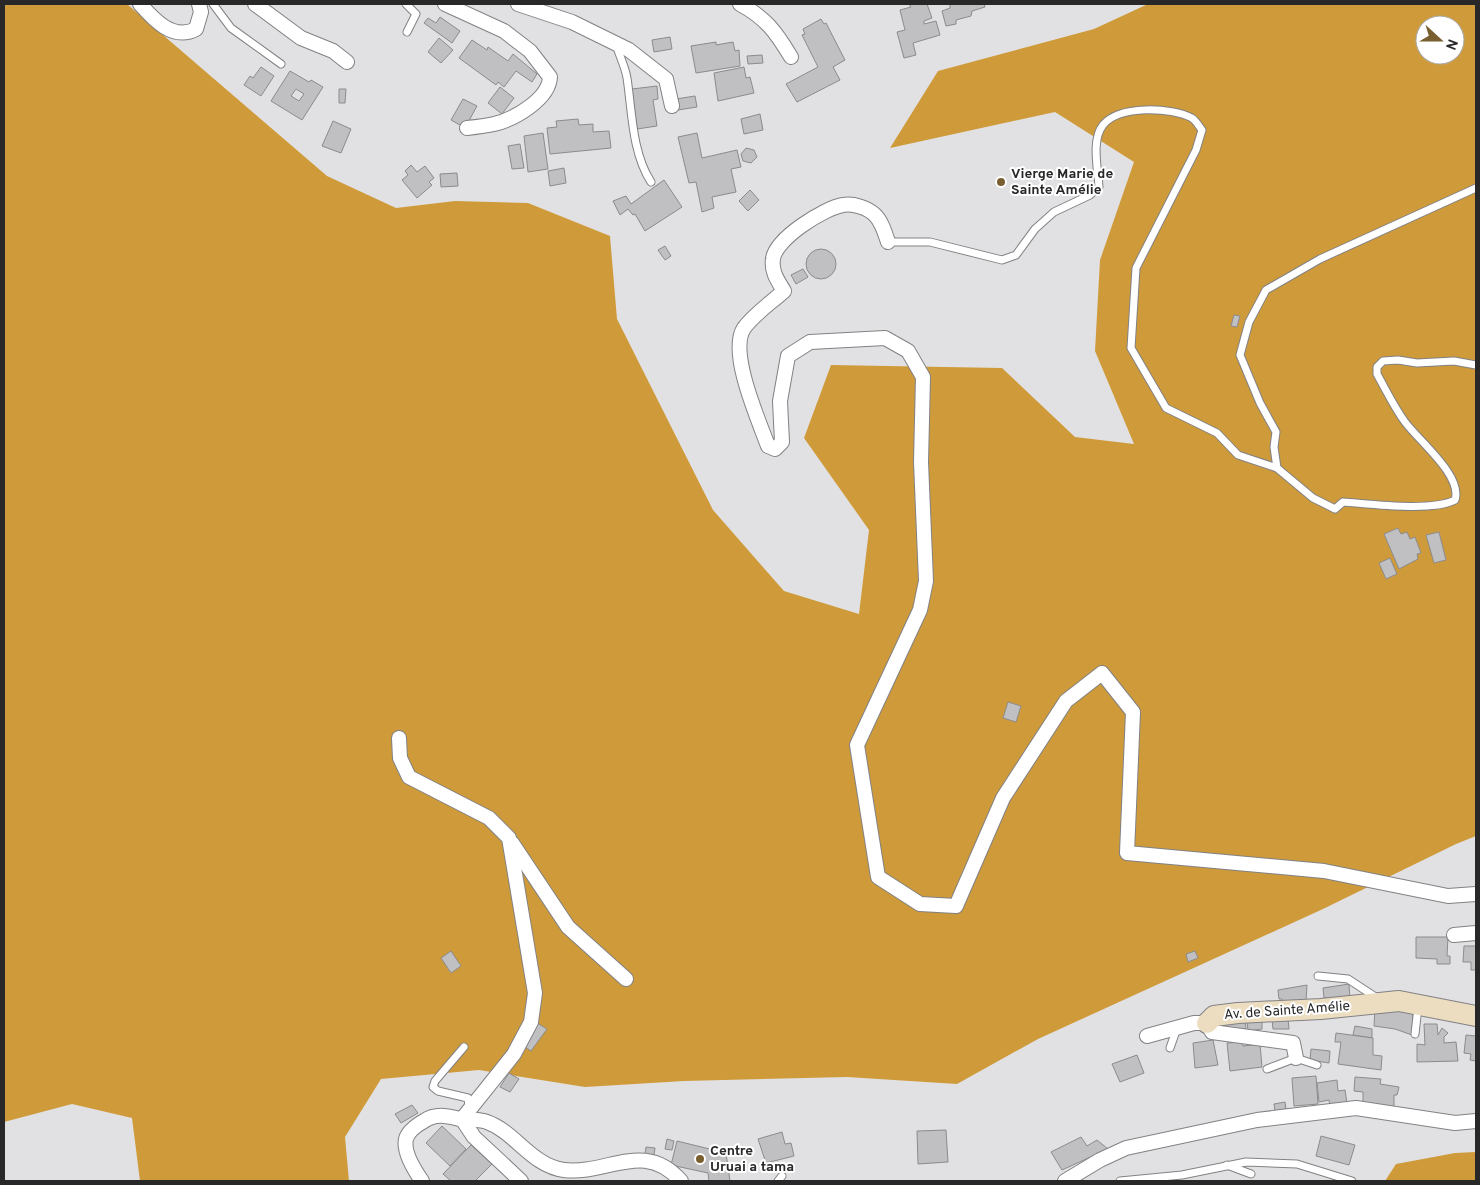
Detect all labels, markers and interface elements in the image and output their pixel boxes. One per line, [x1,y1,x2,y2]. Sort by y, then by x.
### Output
north arrow [1415,15,1465,65]
text: N [1441,36,1460,52]
place label: Vierge Marie de Sainte Amélie [1011,166,1113,199]
marker: Vierge Marie de Sainte Amélie [995,176,1007,188]
street label: Av. de Sainte Amélie [1223,998,1351,1024]
place label: Centre Uruai a tama [710,1143,794,1176]
marker: Centre Uruai a tama [694,1153,706,1165]

